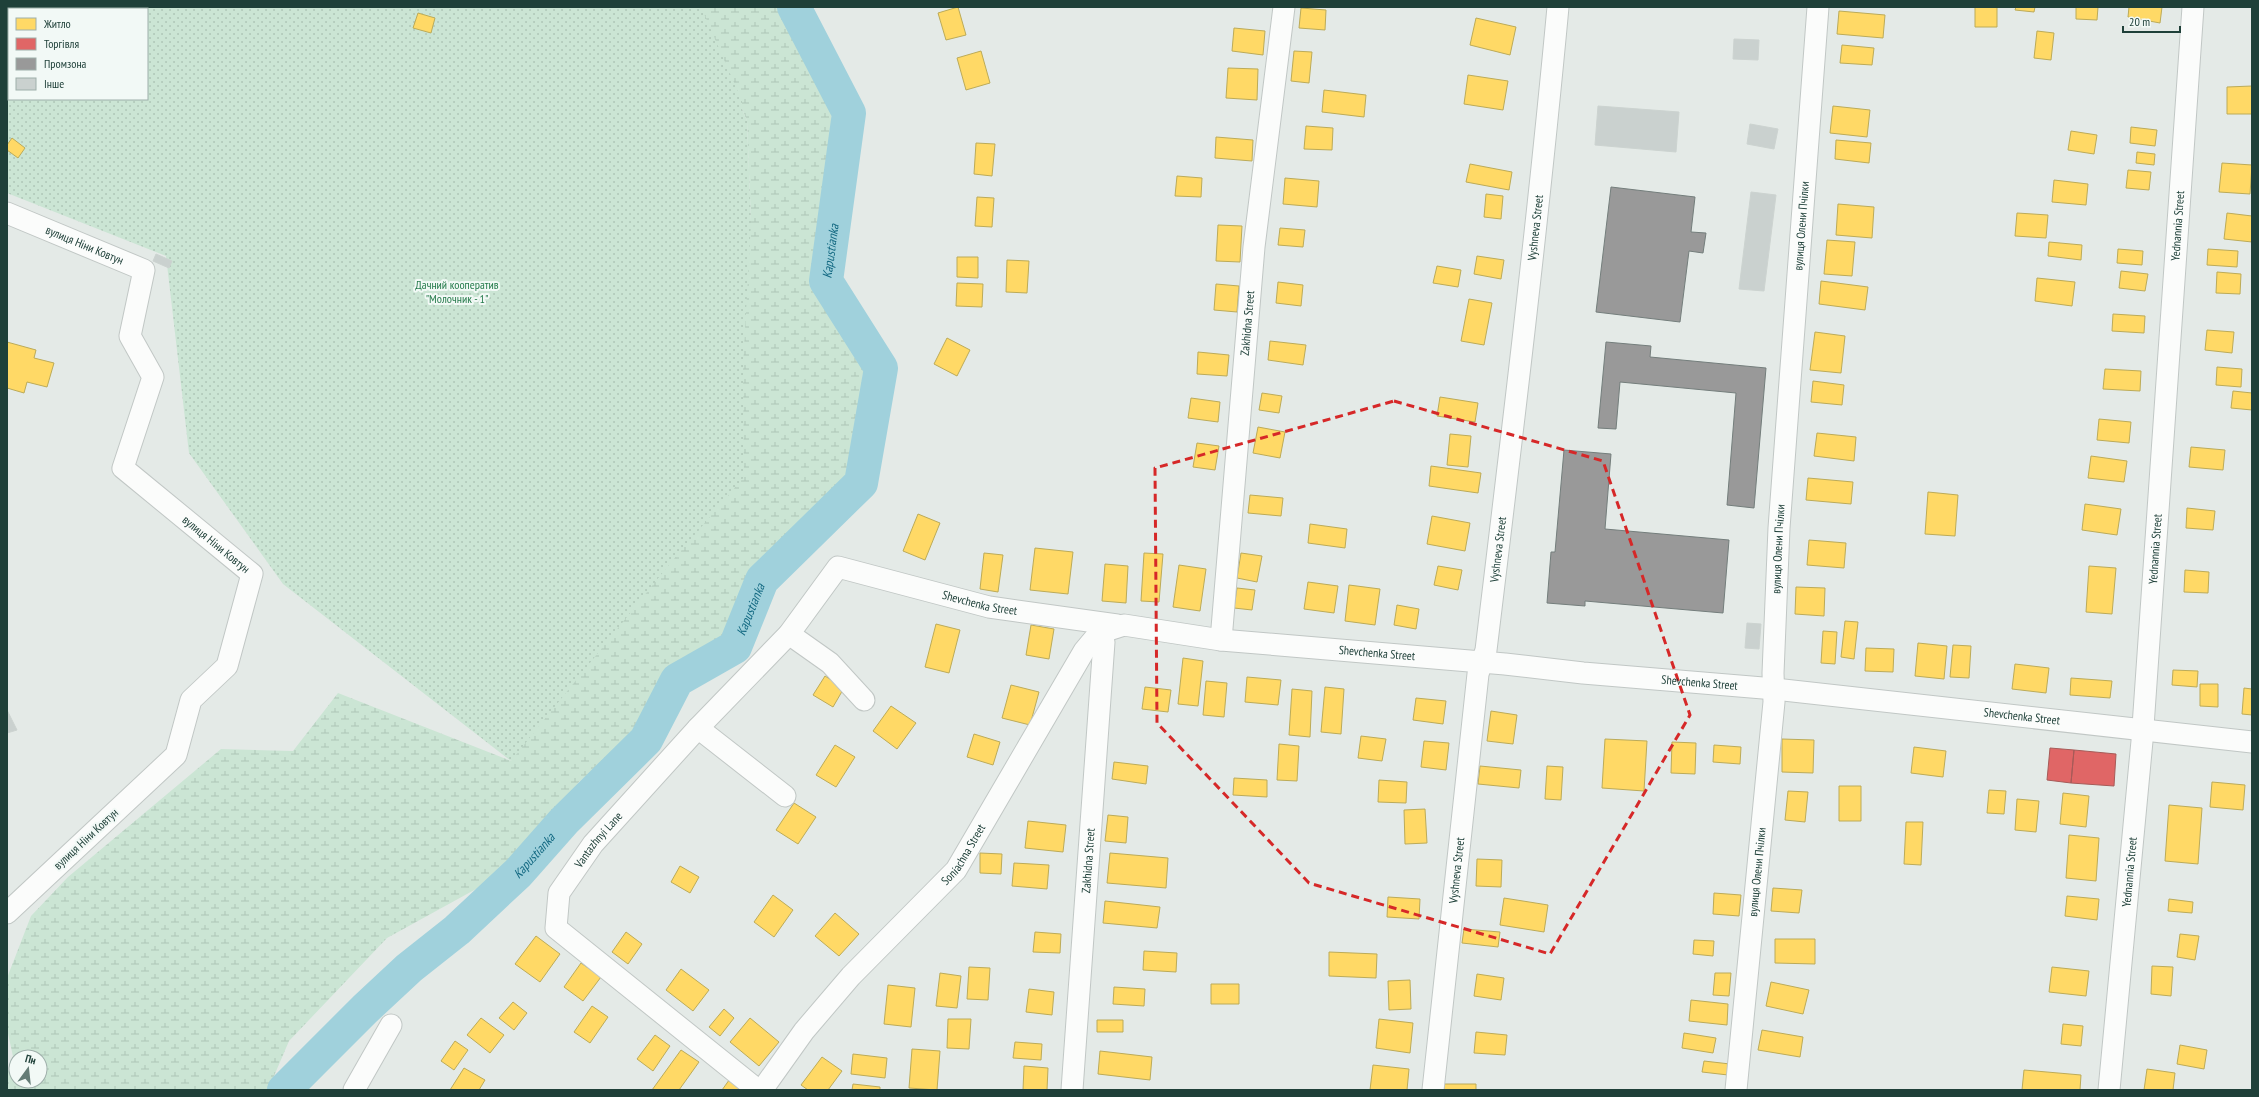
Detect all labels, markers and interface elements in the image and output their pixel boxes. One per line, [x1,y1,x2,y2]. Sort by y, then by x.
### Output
legend [8,8,148,100]
scale bar [2123,8,2180,34]
text: 20 m [2129,14,2150,29]
text: Житло [43,16,71,31]
text: Торгівля [44,36,79,51]
text: Промзона [44,56,87,71]
text: Інше [44,76,64,91]
street label: вулиця Олени Пчілки [1790,181,1812,271]
street label: Yednannia Street [2167,189,2187,261]
street label: Vyshneva Street [1524,193,1546,262]
street label: вулиця Ніни Ковтун [44,222,126,268]
water label: Kapustianka [818,222,843,279]
park label: Дачний кооператив "Молочник - 1" [415,277,499,306]
street label: Zakhidna Street [1237,289,1257,356]
street label: вулиця Олени Пчілки [1768,504,1788,594]
street label: вулиця Ніни Ковтун [179,512,253,576]
street label: Yednannia Street [2145,513,2165,585]
street label: Vyshneva Street [1486,515,1509,584]
water label: Kapustianka [733,580,769,638]
street label: Shevchenka Street [941,587,1019,618]
street label: Shevchenka Street [1338,642,1416,663]
street label: Shevchenka Street [1661,672,1739,693]
street label: Shevchenka Street [1983,704,2061,728]
street label: вулиця Ніни Ковтун [50,805,121,872]
street label: Vantazhnyi Lane [570,809,625,871]
street label: Soniachna Street [938,820,989,888]
street label: Zakhidna Street [1078,827,1098,894]
street label: вулиця Олени Пчілки [1745,827,1769,917]
water label: Kapustianka [510,829,559,882]
street label: Vyshneva Street [1445,836,1467,905]
street label: Yednannia Street [2118,836,2140,908]
north arrow [8,1049,48,1089]
text: Пн [24,1051,38,1068]

